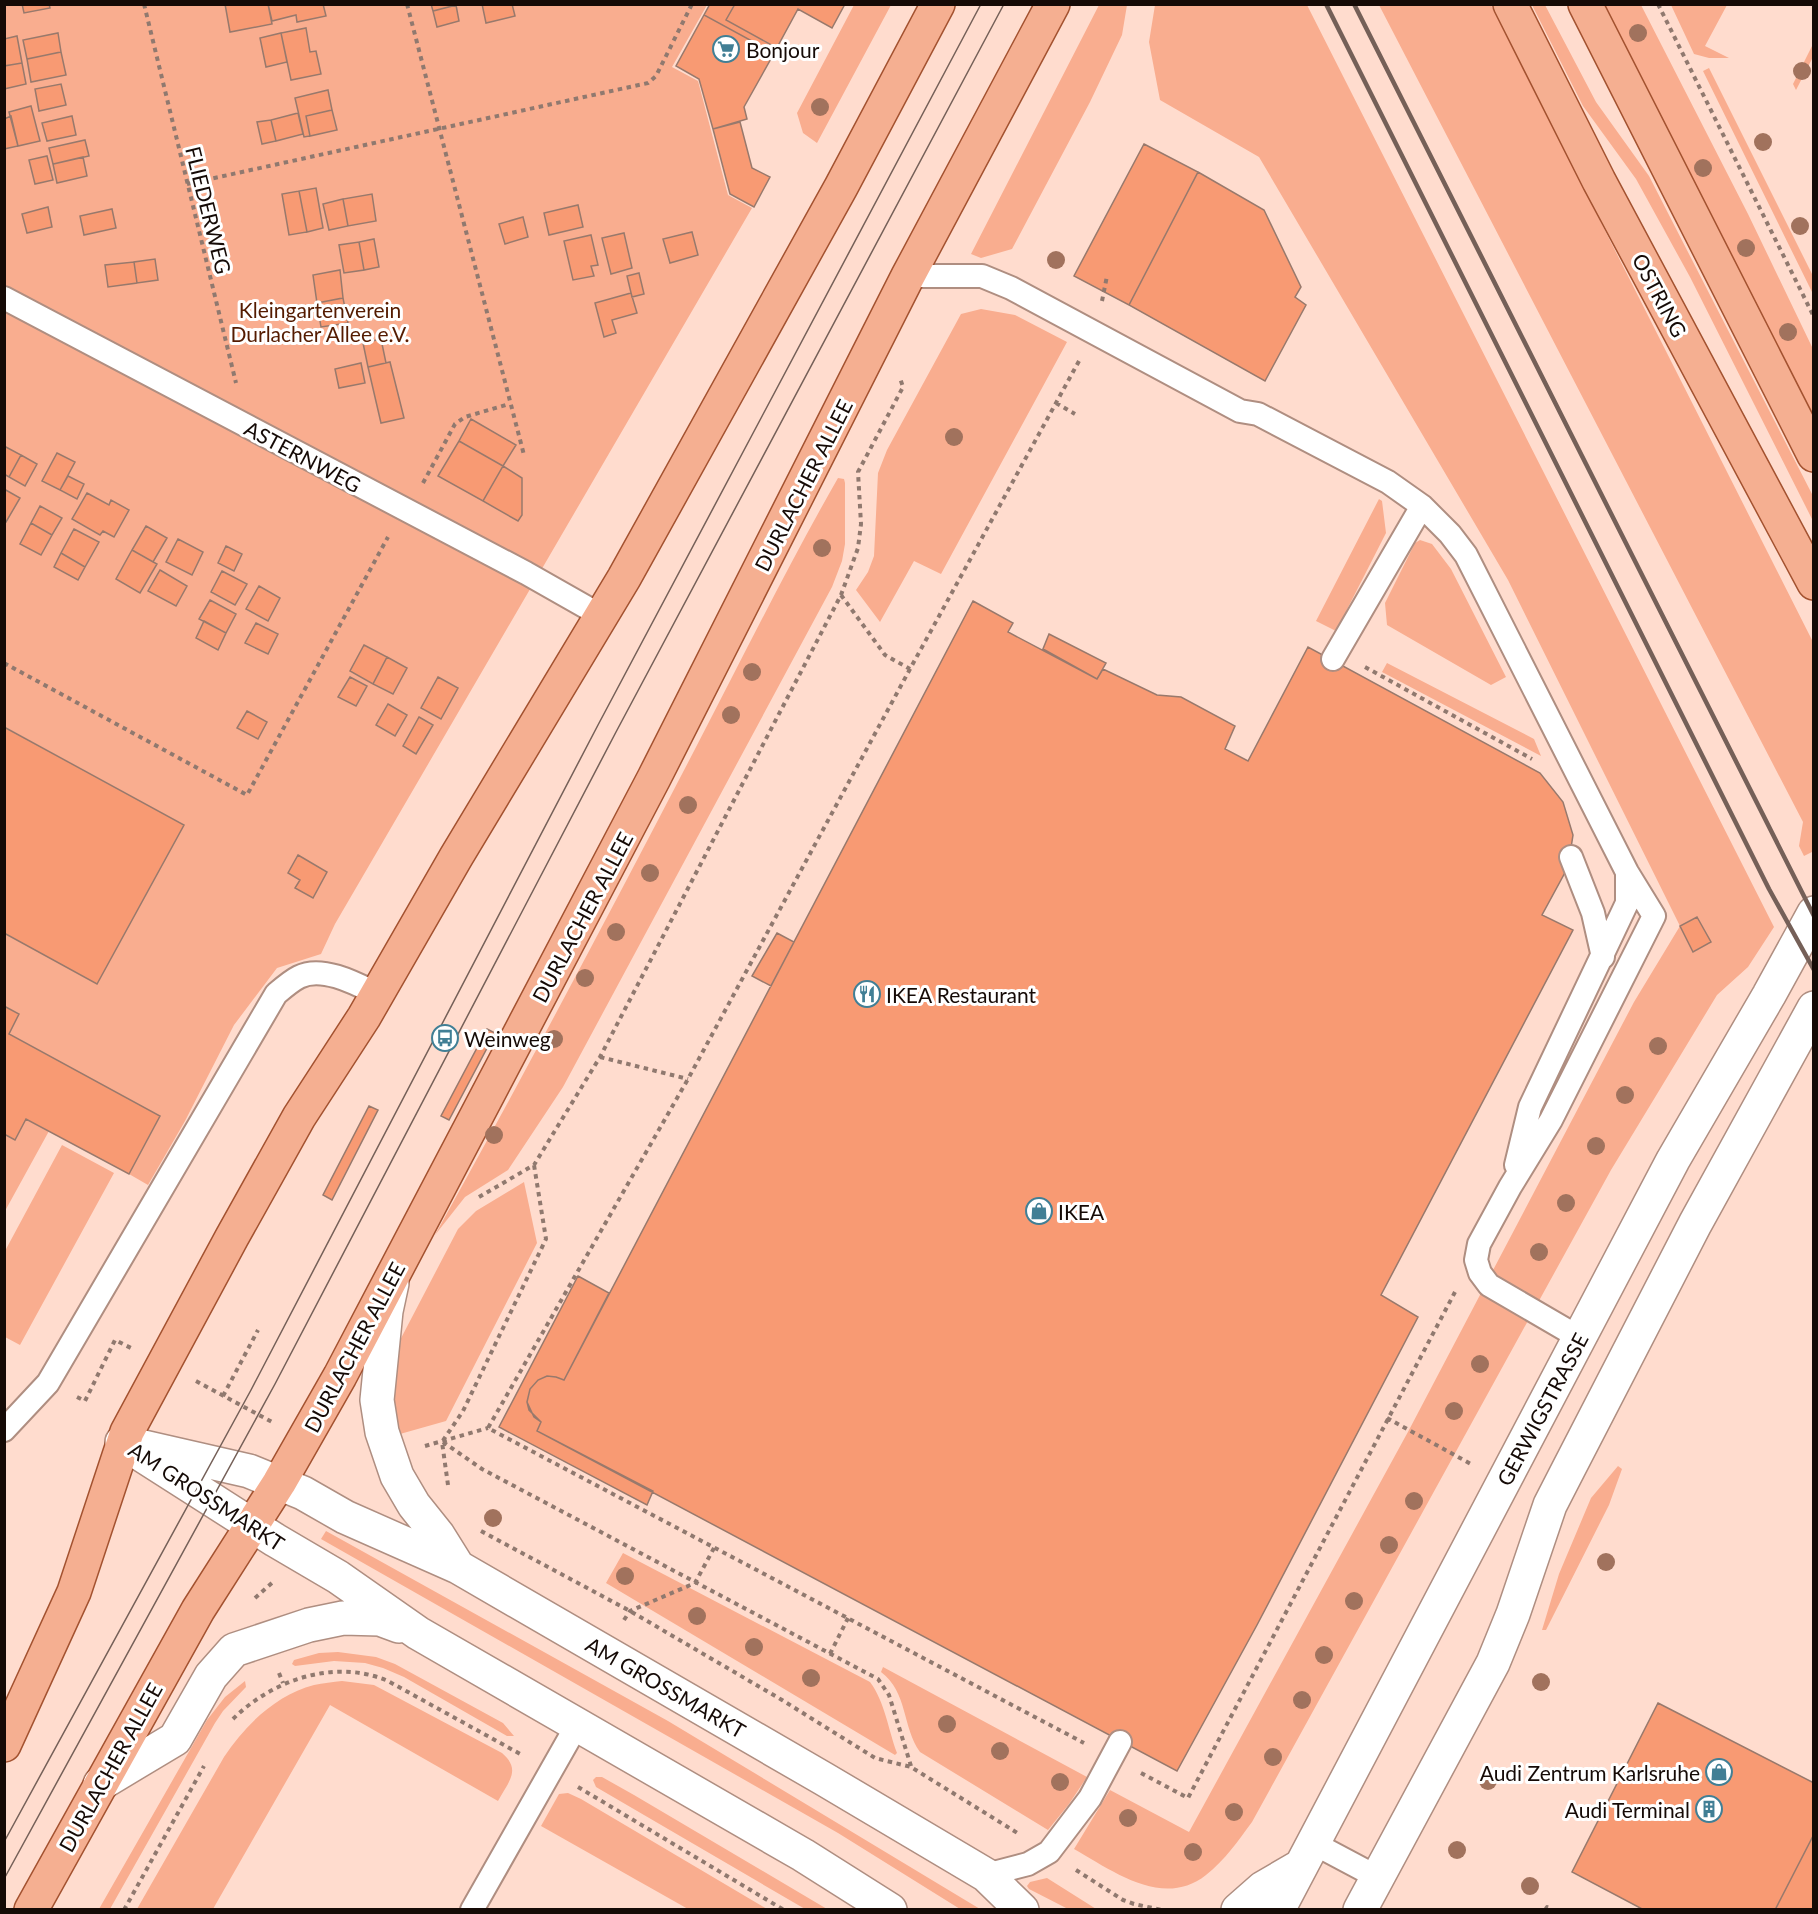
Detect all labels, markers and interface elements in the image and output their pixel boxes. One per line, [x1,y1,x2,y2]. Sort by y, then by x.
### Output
supermarket icon: Bonjour [711,34,741,64]
place label: Bonjour [746,37,820,62]
street label: FLIEDERWEG [181,144,237,276]
street label: OSTRING [1628,249,1692,341]
park label: Kleingartenverein Durlacher Allee e.V. [230,297,410,346]
street label: DURLACHER ALLEE [749,395,857,575]
street label: ASTERNWEG [241,415,365,497]
street label: DURLACHER ALLEE [527,828,637,1006]
restaurant icon: IKEA Restaurant [852,979,882,1009]
place label: IKEA Restaurant [886,982,1037,1007]
bus stop icon: Weinweg [430,1023,460,1053]
place label: Weinweg [464,1026,551,1051]
shop icon: IKEA [1024,1196,1054,1226]
place label: IKEA [1058,1199,1105,1224]
street label: DURLACHER ALLEE [299,1258,409,1436]
street label: GERWIGSTRASSE [1491,1328,1593,1490]
street label: AM GROSSMARKT [125,1436,290,1556]
street label: AM GROSSMARKT [582,1631,751,1743]
street label: DURLACHER ALLEE [53,1678,167,1856]
shop icon: Audi Zentrum Karlsruhe [1704,1757,1734,1787]
place label: Audi Zentrum Karlsruhe [1480,1760,1700,1785]
building icon: Audi Terminal [1694,1794,1724,1824]
place label: Audi Terminal [1565,1797,1690,1822]

